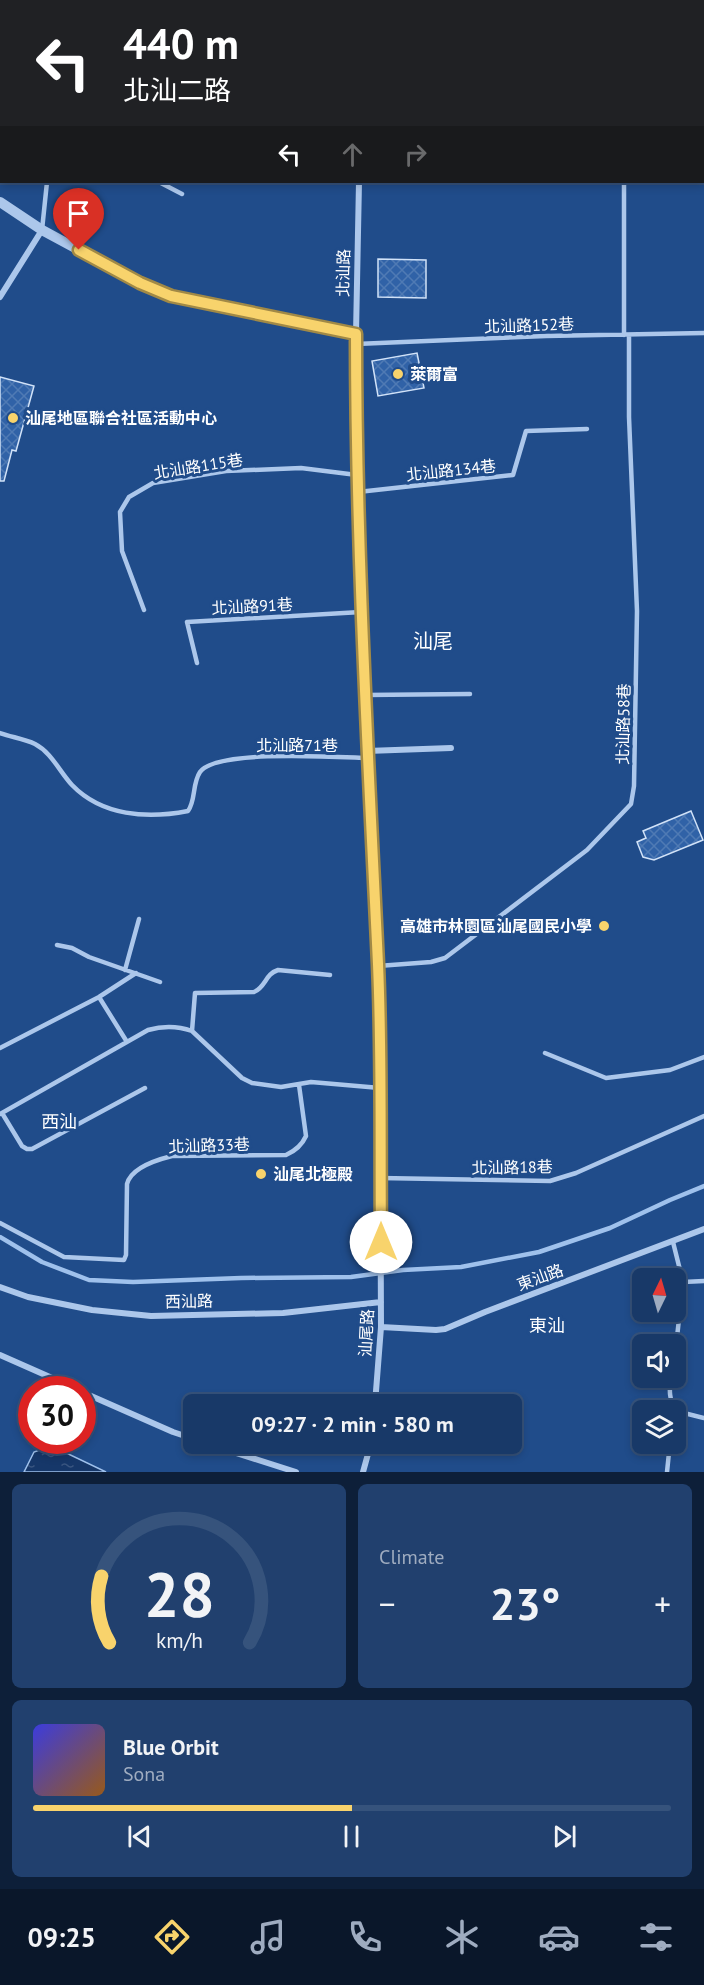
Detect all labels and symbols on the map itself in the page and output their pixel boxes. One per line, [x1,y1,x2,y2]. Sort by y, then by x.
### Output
pin [53,188,104,250]
street label: 北汕路 [333,249,353,297]
street label: 北汕路152巷 [484,313,574,337]
place label: 萊爾富 [410,364,458,384]
marker: 萊爾富 [391,367,405,381]
place label: 汕尾地區聯合社區活動中心 [25,408,217,428]
marker: 汕尾地區聯合社區活動中心 [6,411,20,425]
street label: 北汕路115巷 [152,449,244,483]
street label: 北汕路134巷 [405,455,497,485]
street label: 北汕路91巷 [211,594,293,618]
district label: 汕尾 [413,628,453,654]
street label: 北汕路58巷 [612,683,634,765]
street label: 北汕路71巷 [256,735,338,755]
place label: 高雄市林園區汕尾國民小學 [400,916,592,936]
marker: 高雄市林園區汕尾國民小學 [597,919,611,933]
district label: 西汕 [41,1110,77,1133]
street label: 北汕路33巷 [168,1134,250,1156]
street label: 北汕路18巷 [471,1156,553,1178]
place label: 汕尾北極殿 [273,1164,353,1184]
marker: 汕尾北極殿 [254,1167,268,1181]
position arrow [349,1210,413,1274]
street label: 東汕路 [514,1259,566,1295]
north arrow [632,1268,686,1322]
street label: 西汕路 [165,1291,213,1311]
street label: 汕尾路 [355,1309,377,1357]
district label: 東汕 [529,1314,565,1337]
speed limit sign: 30 [18,1376,96,1454]

